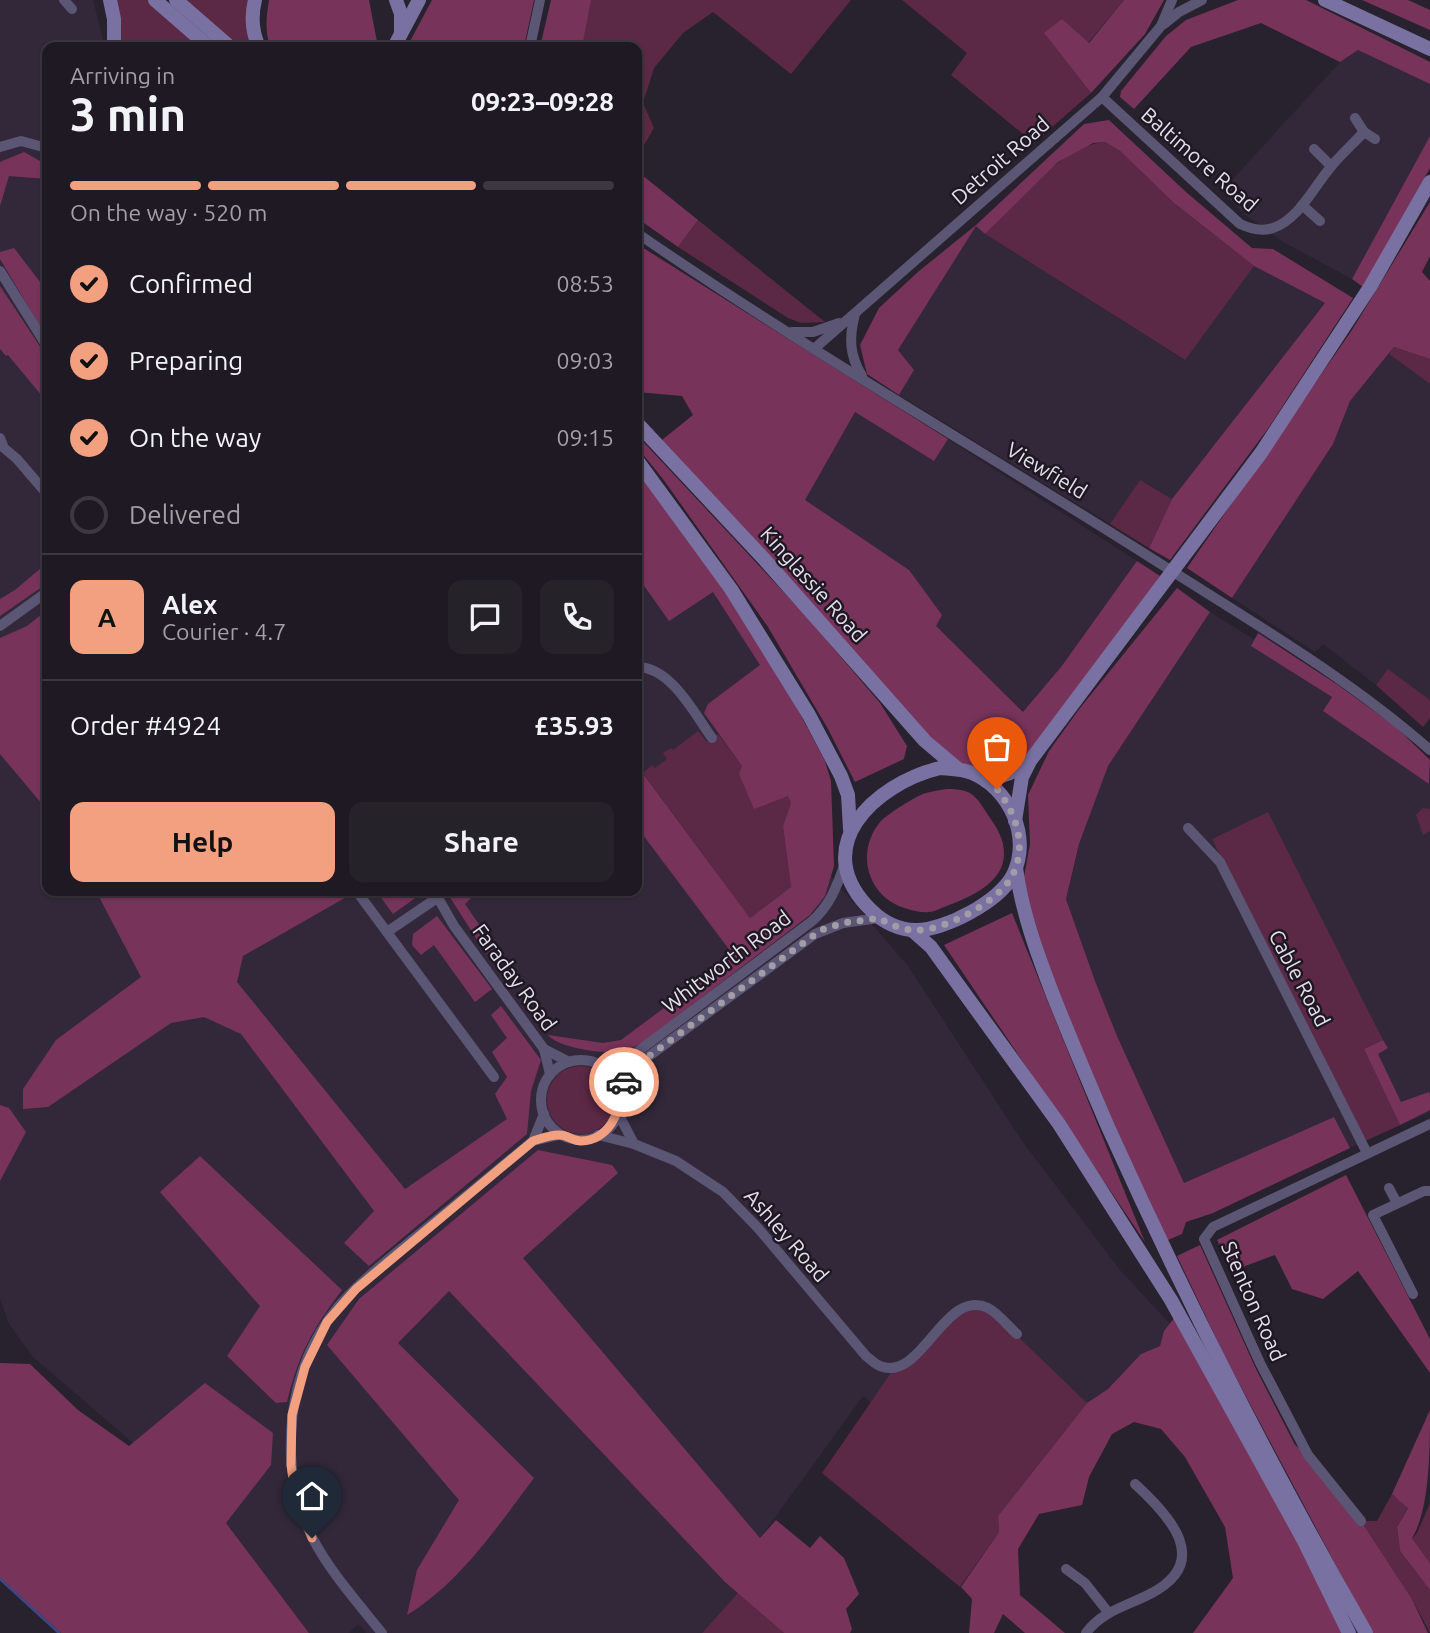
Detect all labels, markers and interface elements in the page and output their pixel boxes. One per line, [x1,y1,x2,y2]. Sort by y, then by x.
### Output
text: Arriving in [70,63,175,88]
text: 09:23–09:28 [471,87,614,116]
text: 3 min [70,88,186,140]
street label: Baltimore Road [1137,102,1263,216]
street label: Detroit Road [946,111,1054,209]
text: On the way · 520 m [70,200,267,225]
icon: check [70,265,108,303]
text: Confirmed [129,269,253,298]
text: 08:53 [556,271,614,296]
icon: check [70,342,108,380]
text: Preparing [129,346,243,375]
text: 09:03 [556,348,614,373]
icon: check [70,419,108,457]
text: On the way [129,423,261,452]
text: 09:15 [556,425,614,450]
street label: Viewfield [1002,437,1092,503]
text: Delivered [129,500,241,529]
street label: Kinglassie Road [756,521,872,647]
button: chat [448,580,522,654]
button: phone [540,580,614,654]
text: Alex [162,590,217,619]
text: A [98,603,116,632]
text: Courier · 4.7 [162,619,286,644]
text: Order #4924 [70,711,221,740]
text: £35.93 [534,711,614,740]
pin [967,717,1027,789]
icon: bag [978,728,1016,766]
button: Help [70,802,335,882]
button: Share [349,802,614,882]
street label: Whitworth Road [657,905,795,1017]
street label: Faraday Road [468,919,562,1035]
street label: Cable Road [1264,925,1336,1031]
courier [589,1047,659,1117]
icon: car [605,1063,643,1101]
street label: Ashley Road [740,1184,834,1286]
street label: Stenton Road [1217,1237,1291,1365]
pin [282,1466,342,1538]
icon: home [293,1477,331,1515]

